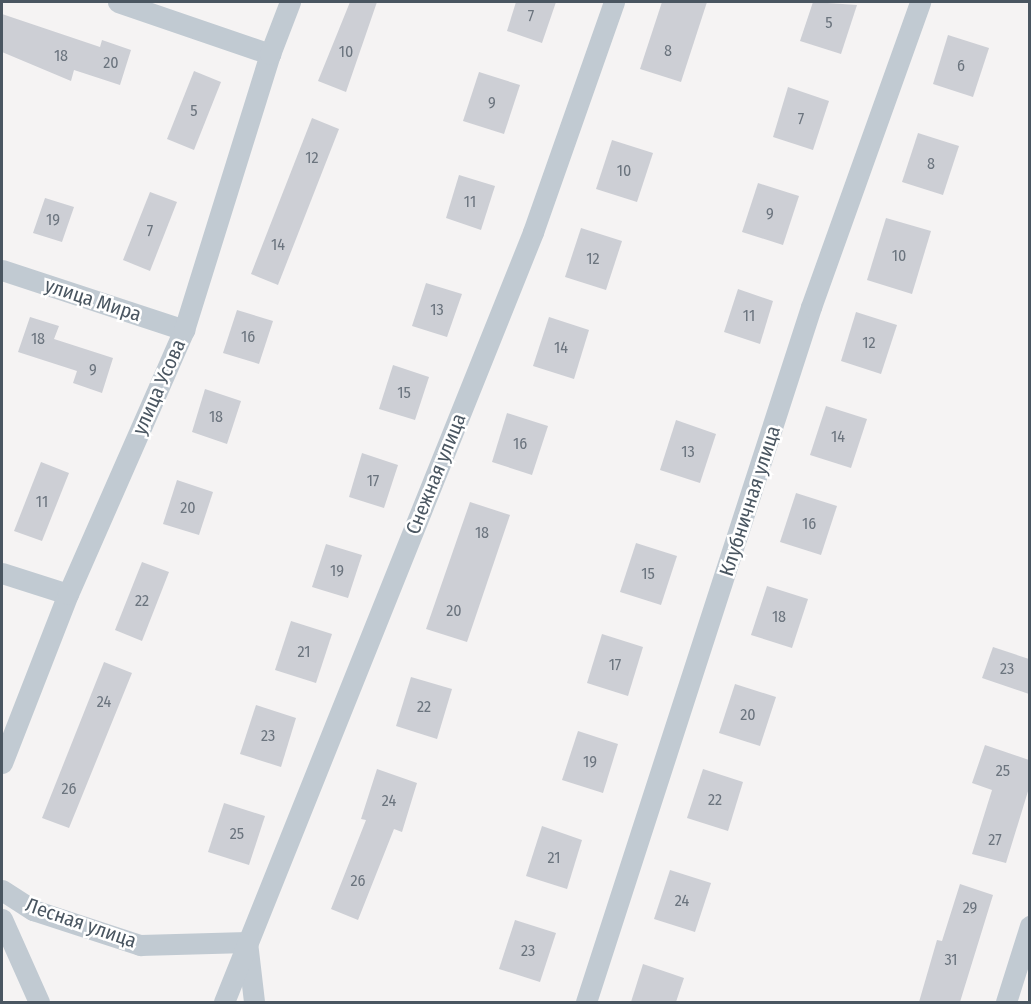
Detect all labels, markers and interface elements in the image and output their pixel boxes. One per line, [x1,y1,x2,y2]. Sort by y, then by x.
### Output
house number: 7 [528,6,534,26]
house number: 5 [825,13,833,33]
house number: 8 [664,41,672,61]
house number: 10 [339,42,353,62]
house number: 18 [54,46,68,66]
house number: 20 [103,53,119,73]
house number: 6 [957,56,965,76]
house number: 9 [488,93,496,113]
house number: 5 [190,101,198,121]
house number: 7 [798,109,804,129]
house number: 12 [305,148,319,168]
house number: 8 [927,154,935,174]
house number: 10 [617,161,631,181]
house number: 11 [464,192,476,212]
house number: 9 [766,204,774,224]
house number: 19 [46,210,60,230]
house number: 7 [147,221,153,241]
house number: 14 [271,235,285,255]
house number: 10 [892,246,906,266]
house number: 12 [586,249,600,269]
street label: улица Мира [42,273,144,327]
house number: 13 [430,300,444,320]
house number: 11 [743,306,755,326]
house number: 16 [241,327,255,347]
house number: 18 [31,329,45,349]
house number: 12 [862,333,876,353]
street label: улица Усова [127,335,191,439]
house number: 14 [554,338,568,358]
house number: 9 [89,360,97,380]
house number: 15 [397,383,411,403]
house number: 18 [209,407,223,427]
street label: Снежная улица [401,410,471,538]
street label: Клубничная улица [714,423,786,579]
house number: 14 [831,427,845,447]
house number: 16 [513,434,527,454]
house number: 13 [681,442,695,462]
house number: 17 [367,471,379,491]
house number: 11 [36,492,48,512]
house number: 20 [180,498,196,518]
house number: 16 [802,514,816,534]
house number: 18 [475,523,489,543]
house number: 19 [330,561,344,581]
house number: 15 [641,564,655,584]
house number: 22 [135,591,149,611]
house number: 20 [446,601,462,621]
house number: 18 [772,607,786,627]
house number: 21 [298,642,310,662]
house number: 17 [609,655,621,675]
house number: 23 [1000,659,1014,679]
house number: 24 [97,692,111,712]
house number: 22 [417,697,431,717]
house number: 20 [740,705,756,725]
house number: 23 [261,726,275,746]
house number: 19 [583,752,597,772]
house number: 25 [996,761,1010,781]
house number: 26 [62,779,76,799]
house number: 22 [708,790,722,810]
house number: 24 [382,791,396,811]
house number: 25 [230,824,244,844]
house number: 27 [988,830,1002,850]
house number: 21 [548,848,560,868]
house number: 26 [351,871,365,891]
house number: 24 [675,891,689,911]
street label: Лесная улица [23,893,139,953]
house number: 29 [963,898,977,918]
house number: 23 [521,941,535,961]
house number: 31 [944,950,958,970]

